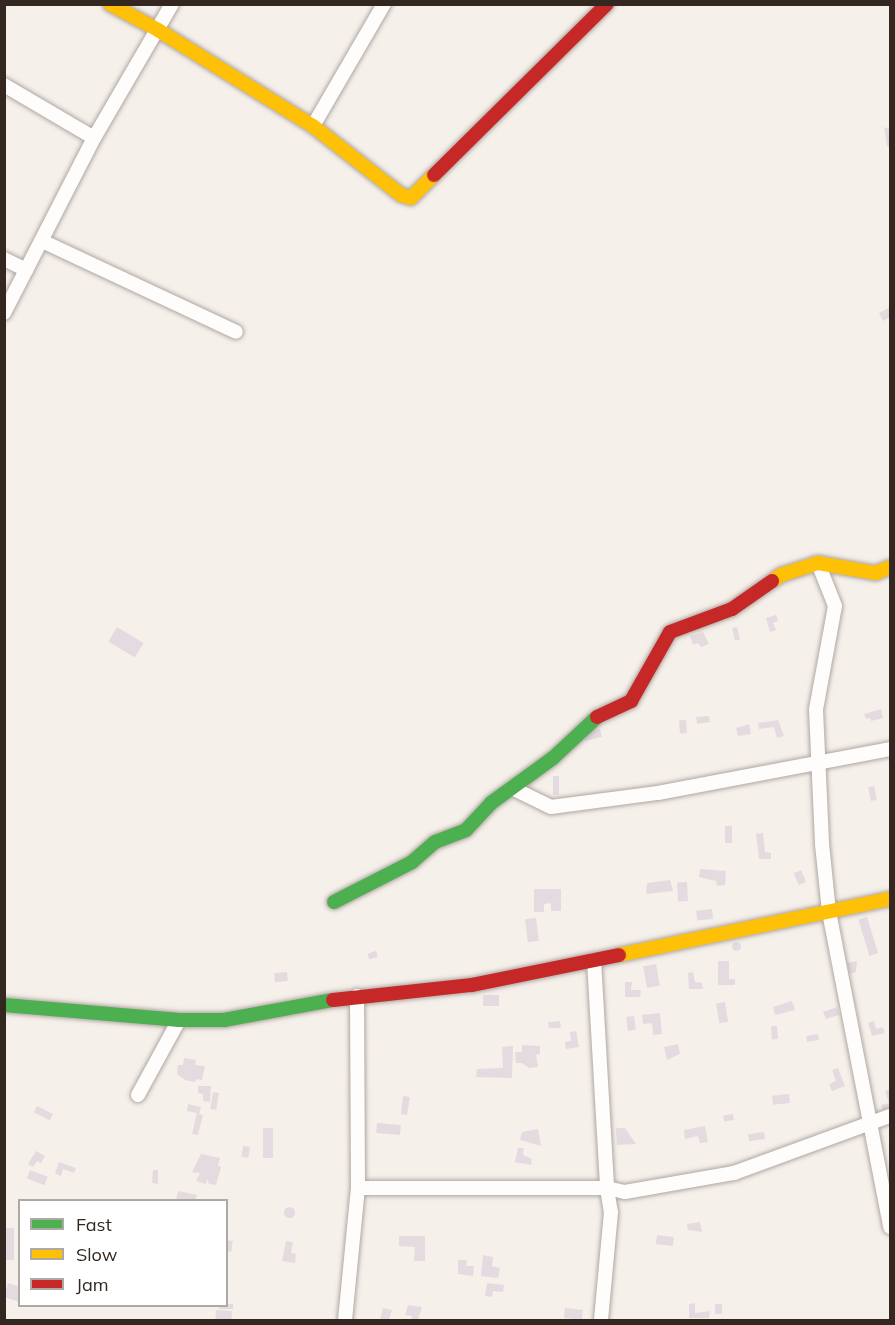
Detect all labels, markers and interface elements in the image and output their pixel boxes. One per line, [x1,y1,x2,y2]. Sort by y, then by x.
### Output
legend [18,1199,228,1307]
text: Fast [76,1213,112,1236]
text: Slow [76,1243,117,1266]
text: Jam [76,1273,109,1296]

